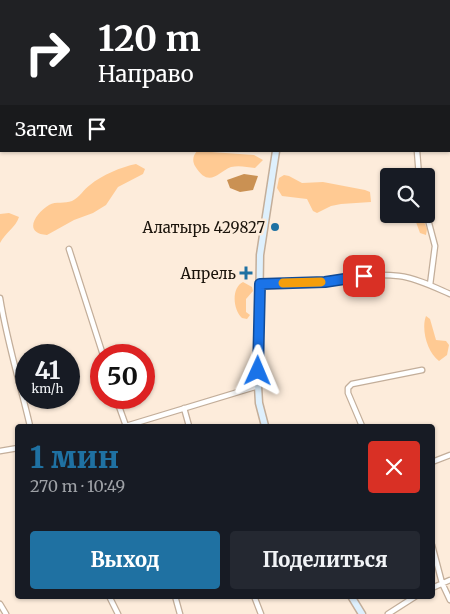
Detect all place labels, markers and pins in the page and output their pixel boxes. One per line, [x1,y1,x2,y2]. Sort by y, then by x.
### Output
place label: Алатырь 429827 [142,218,265,237]
marker: Алатырь 429827 [269,221,281,233]
pin [343,255,385,297]
place label: Апрель [179,264,236,283]
marker: Апрель [240,267,252,279]

